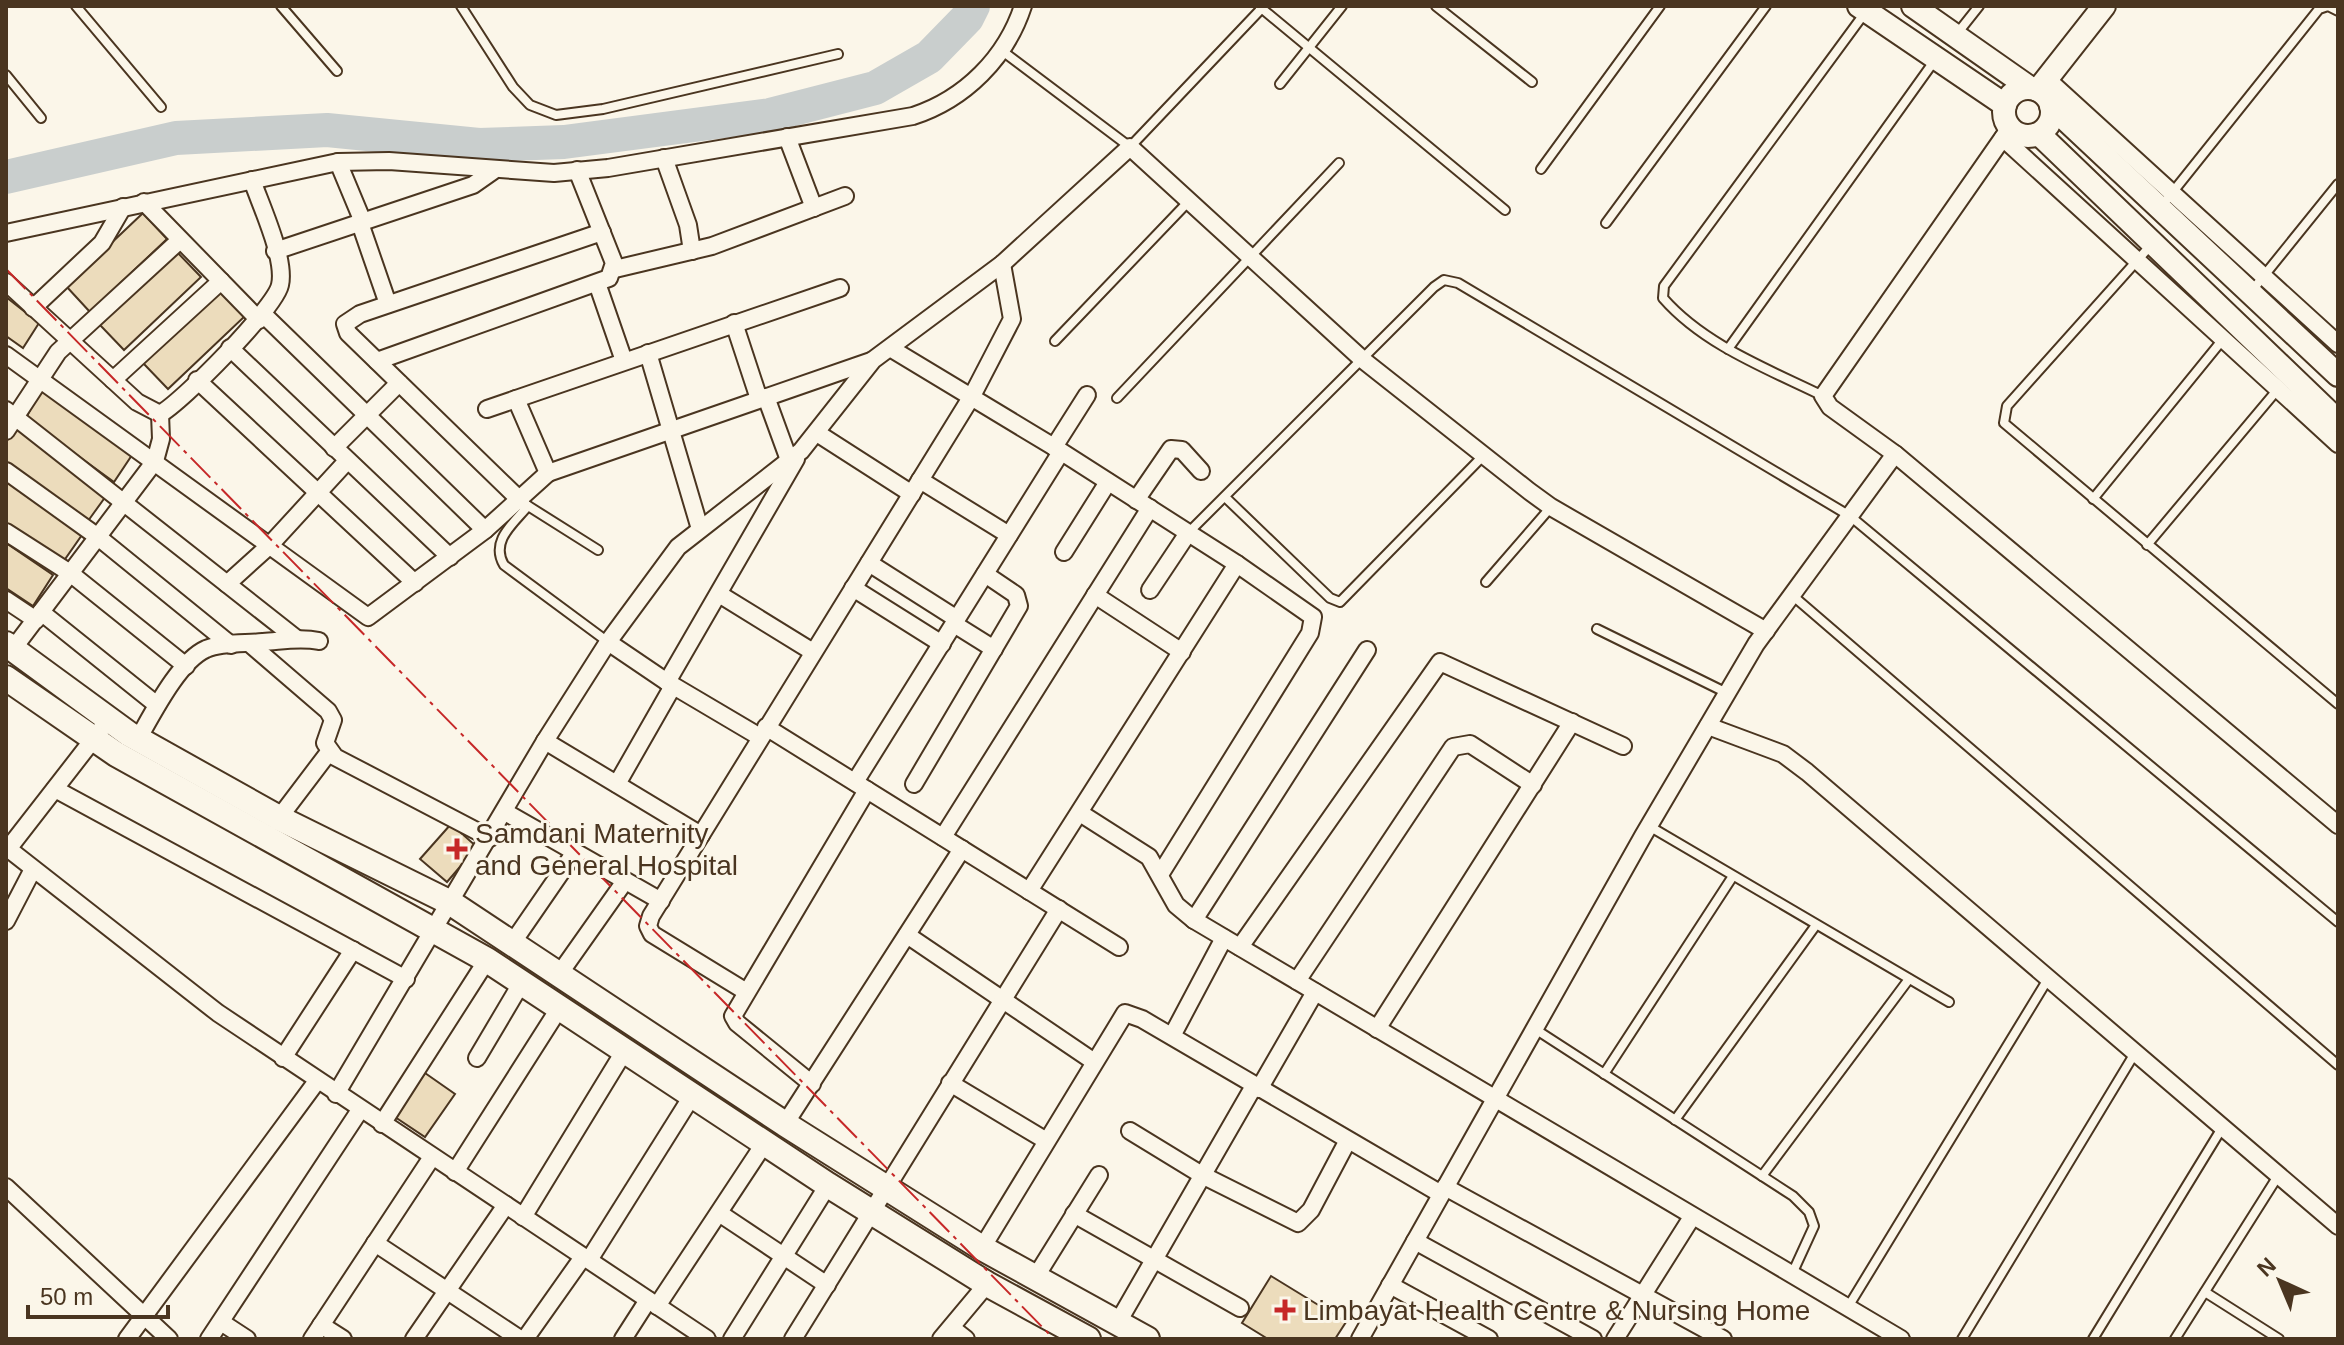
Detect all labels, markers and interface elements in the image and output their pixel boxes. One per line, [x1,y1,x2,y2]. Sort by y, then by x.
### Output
place label: Samdani Maternity and General Hospital [475,818,738,881]
marker: Samdani Maternity and General Hospital [446,838,468,860]
north arrow [2240,1241,2320,1321]
text: N [2252,1252,2281,1281]
scale bar [28,1269,168,1319]
text: 50 m [40,1283,93,1310]
place label: Limbayat Health Centre & Nursing Home [1303,1295,1810,1326]
marker: Limbayat Health Centre & Nursing Home [1274,1299,1296,1321]

